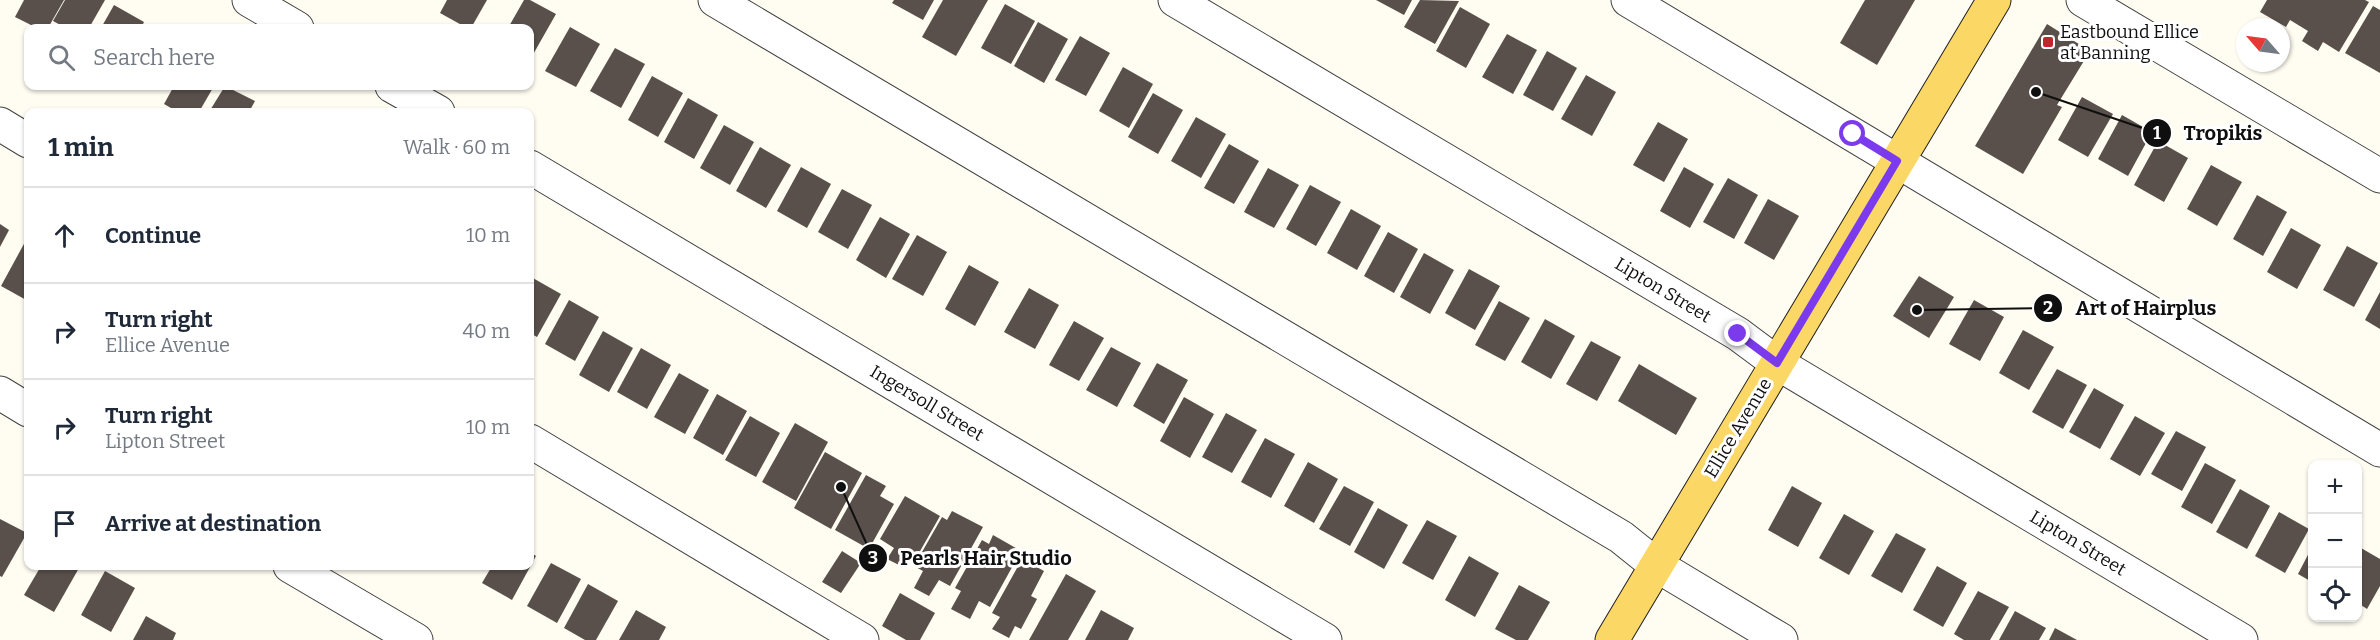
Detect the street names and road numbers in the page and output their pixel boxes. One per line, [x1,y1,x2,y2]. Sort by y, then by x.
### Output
street label: Lipton Street [1611,253,1715,328]
street label: Ingersoll Street [866,360,988,446]
street label: Ellice Avenue [1700,374,1776,482]
street label: Lipton Street [2026,506,2130,581]

